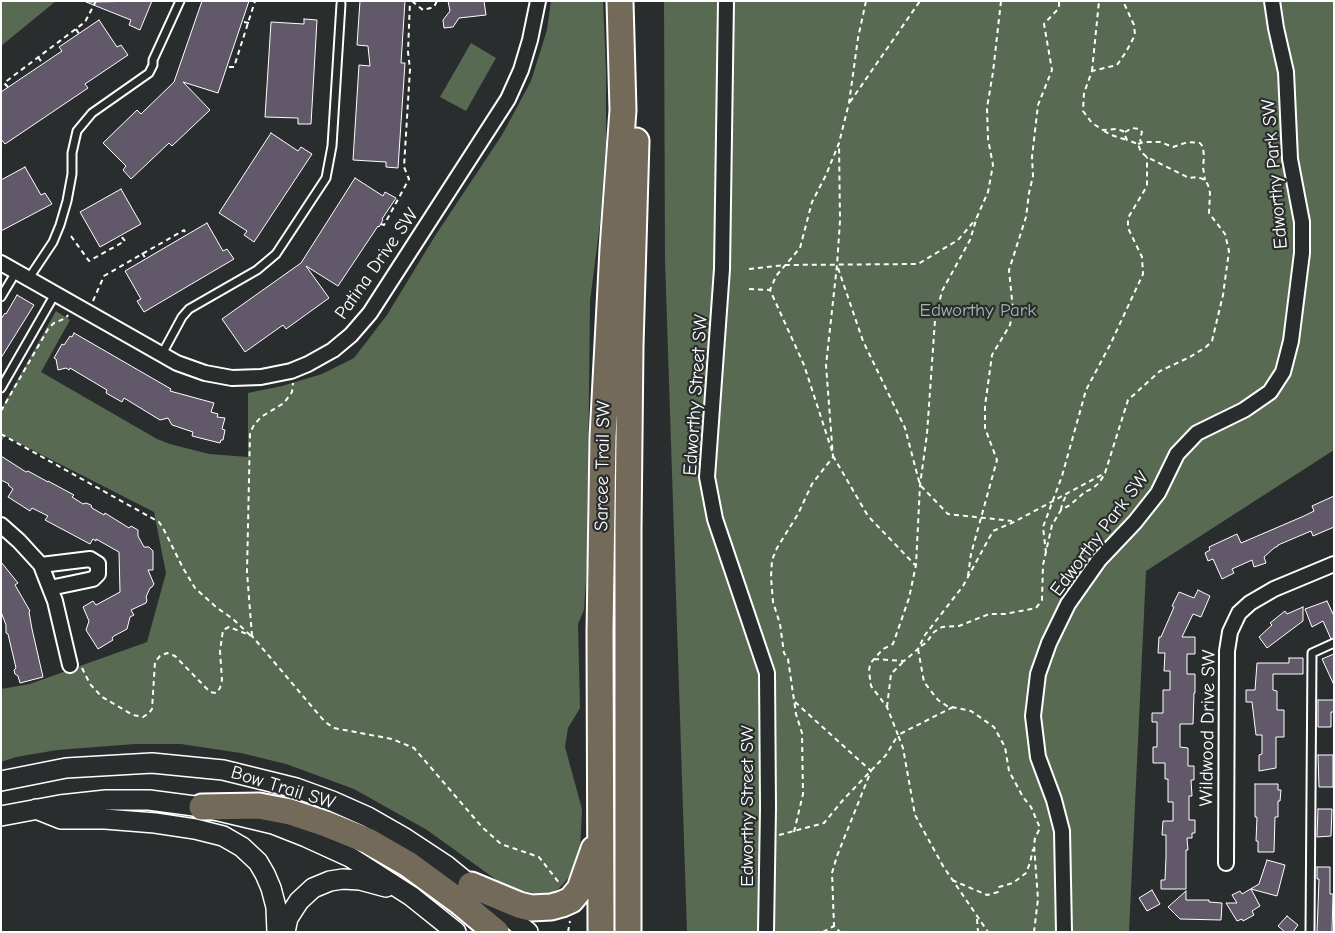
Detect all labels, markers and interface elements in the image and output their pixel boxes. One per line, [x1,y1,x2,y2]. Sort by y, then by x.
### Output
street label: Edworthy Park SW [1257,98,1293,250]
street label: Patina Drive SW [330,204,424,324]
park label: Edworthy Park [920,300,1036,322]
street label: Edworthy Street SW [679,314,713,476]
street label: Sarcee Trail SW [590,401,616,531]
street label: Edworthy Park SW [1046,467,1154,601]
street label: Wildwood Drive SW [1195,649,1221,807]
street label: Edworthy Street SW [737,725,759,887]
street label: Bow Trail SW [228,761,338,815]

